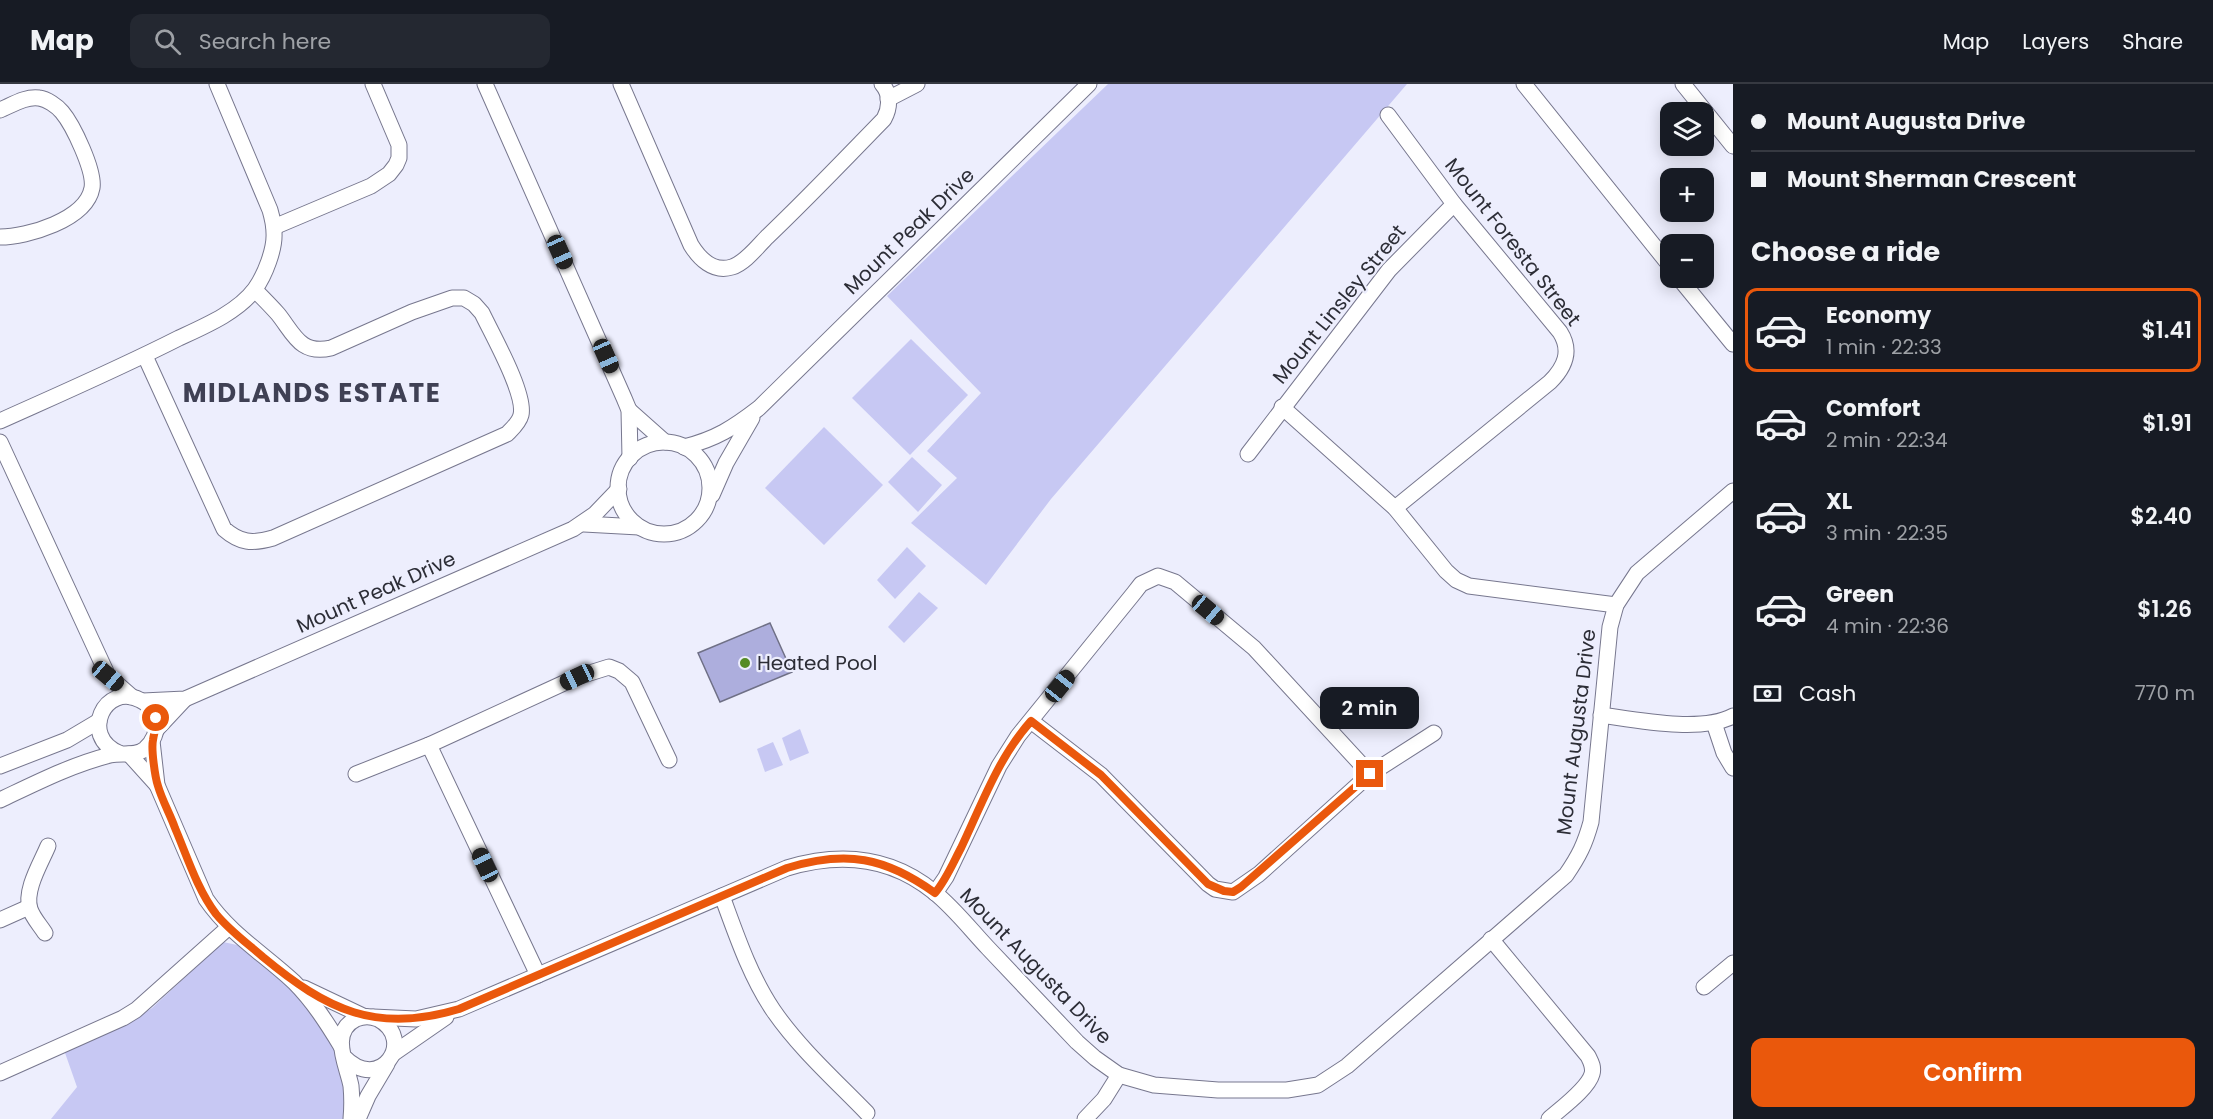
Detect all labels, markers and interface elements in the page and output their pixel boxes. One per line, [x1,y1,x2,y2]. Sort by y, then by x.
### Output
search box [130,14,550,68]
text: Map [30,21,94,60]
icon: search [151,25,184,58]
text: Search here [199,26,331,57]
text: Map [1943,27,1989,56]
text: Layers [2022,27,2089,56]
text: Share [2122,27,2183,56]
map controls [1660,102,1714,288]
button: layers [1660,102,1714,156]
text: Mount Augusta Drive [1787,106,2025,137]
street label: Mount Foresta Street [1439,152,1587,332]
street label: Mount Peak Drive [838,161,980,301]
text: Mount Sherman Crescent [1787,164,2076,195]
button: + [1660,168,1714,222]
street label: Mount Linsley Street [1266,218,1412,390]
car [544,232,576,272]
text: Choose a ride [1751,233,1940,270]
button: − [1660,234,1714,288]
text: Economy [1826,300,1931,331]
icon: car [1754,303,1808,357]
text: $1.41 [2141,315,2192,346]
text: 1 min · 22:33 [1826,333,1942,361]
car [590,336,622,376]
district label: MIDLANDS ESTATE [183,375,441,411]
text: Comfort [1826,393,1920,424]
icon: car [1754,396,1808,450]
text: $1.91 [2142,408,2192,439]
text: 2 min · 22:34 [1826,426,1948,454]
text: XL [1826,486,1852,517]
icon: car [1754,489,1808,543]
text: $2.40 [2131,501,2192,532]
text: 3 min · 22:35 [1826,519,1948,547]
street label: Mount Peak Drive [292,544,460,640]
text: Green [1826,579,1894,610]
icon: car [1754,582,1808,636]
car [1188,592,1228,628]
text: $1.26 [2137,594,2192,625]
text: 4 min · 22:36 [1826,612,1949,640]
street label: Mount Augusta Drive [1549,627,1603,837]
place label: Heated Pool [757,649,877,677]
marker: Heated Pool [738,656,752,670]
car [88,658,128,694]
car [557,661,597,693]
car [1042,666,1078,706]
icon: cash [1751,677,1784,710]
text: Cash [1799,678,1856,709]
text: 770 m [2135,679,2195,707]
callout: 2 min [1320,687,1420,729]
text: 2 min [1342,694,1397,722]
route start [142,704,169,731]
route end [1356,760,1383,787]
car [469,845,501,885]
street label: Mount Augusta Drive [954,882,1118,1050]
button: Confirm [1751,1038,2195,1107]

